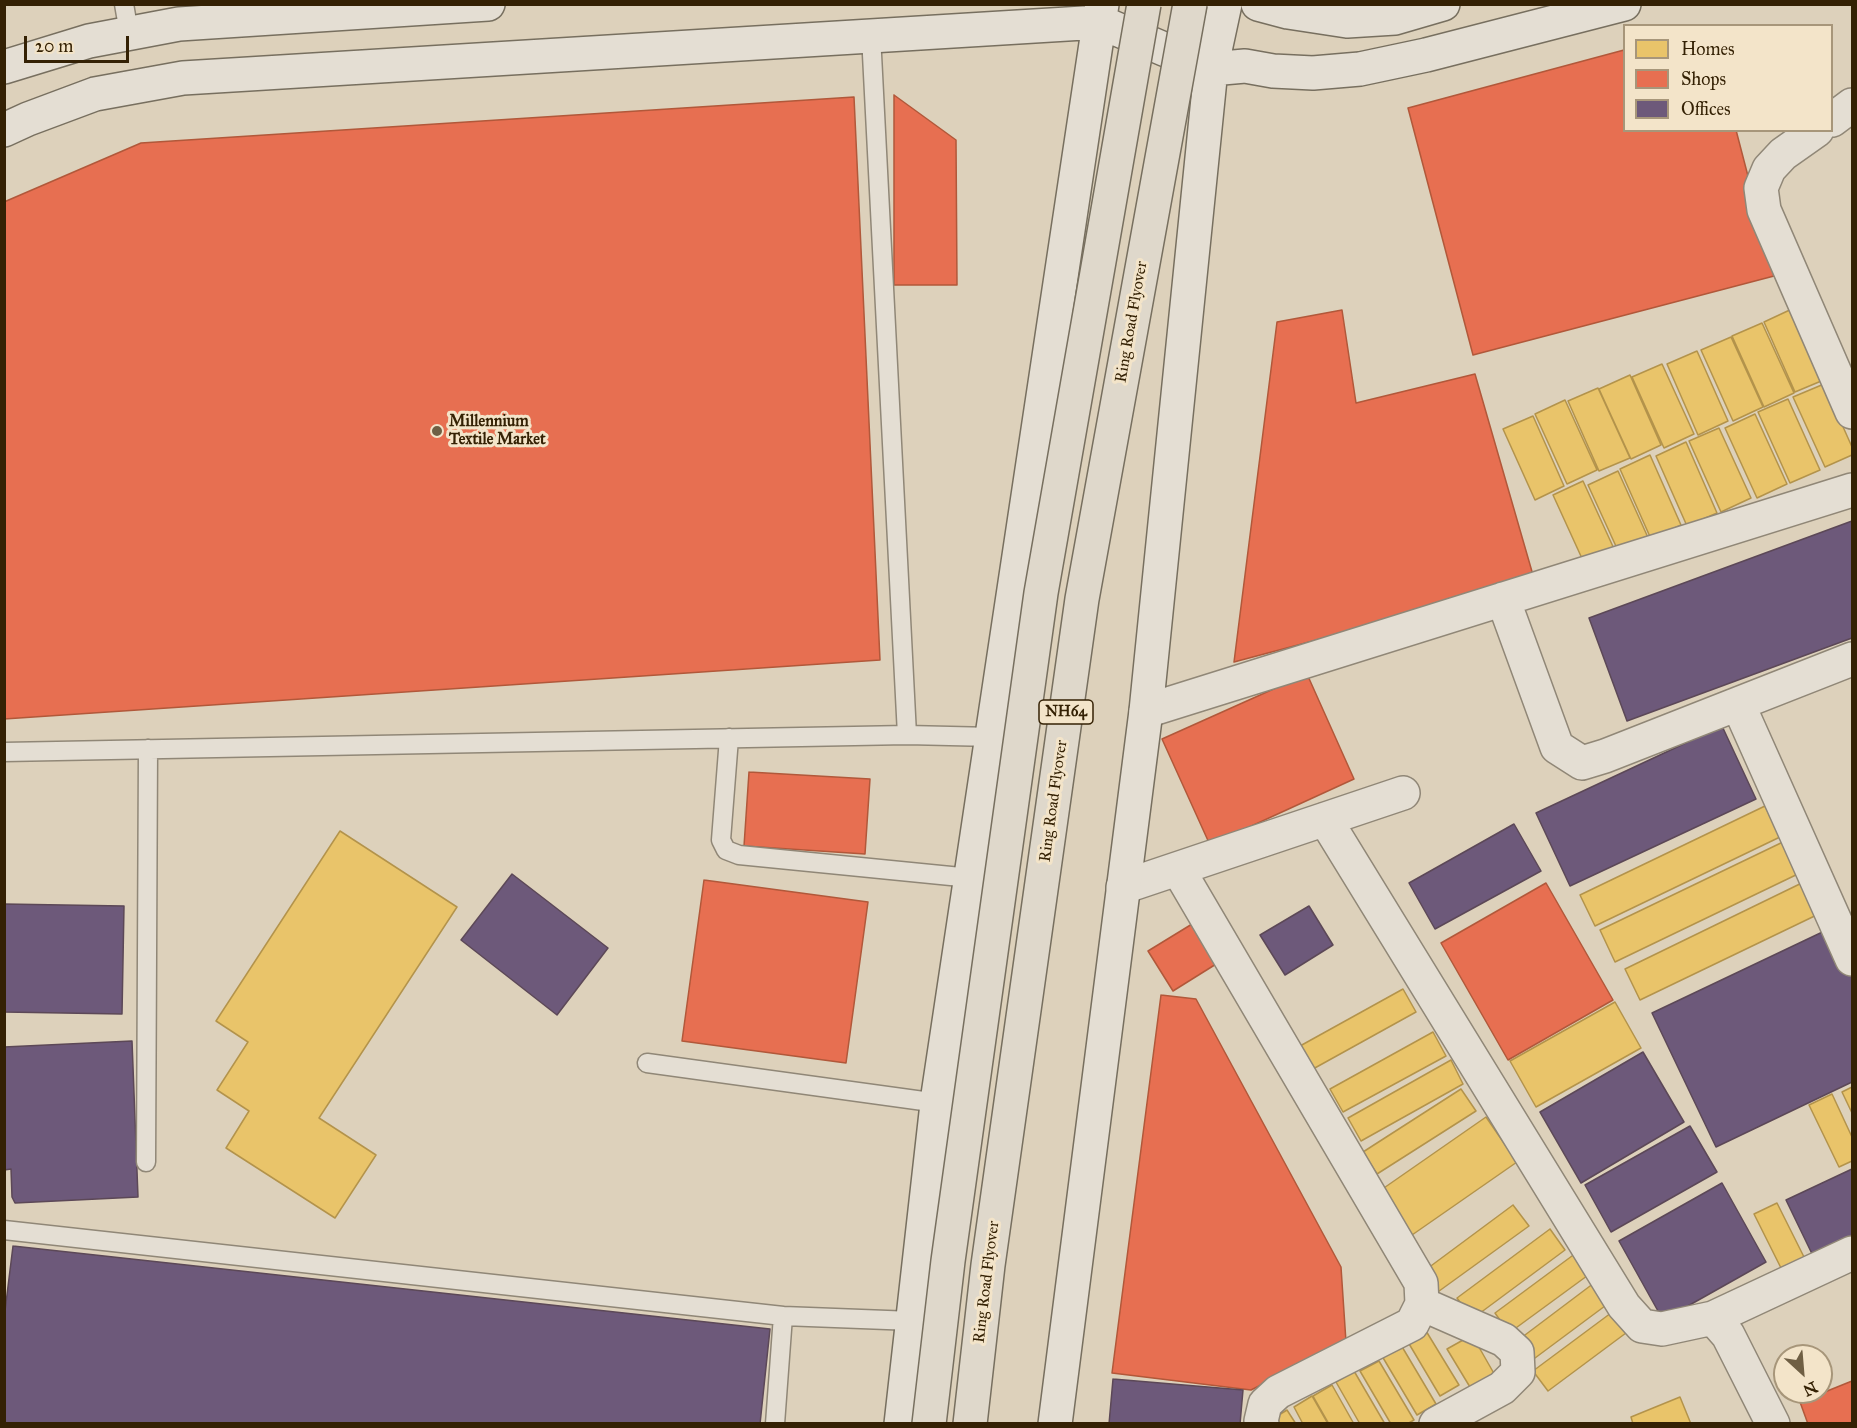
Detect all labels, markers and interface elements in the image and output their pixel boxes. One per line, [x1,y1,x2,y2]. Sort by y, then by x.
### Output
scale bar [27,24,132,62]
legend [1623,24,1833,132]
text: 20 m [35,35,73,57]
text: Homes [1681,38,1735,60]
text: Shops [1681,68,1726,90]
text: Offices [1681,98,1731,120]
street label: Ring Road Flyover [1112,260,1152,384]
place label: Millennium Textile Market [449,412,546,450]
marker: Millennium Textile Market [430,424,444,438]
road number: NH64 [1039,700,1093,724]
street label: Ring Road Flyover [1036,739,1072,863]
street label: Ring Road Flyover [970,1220,1004,1344]
north arrow [1773,1344,1833,1404]
text: N [1800,1377,1821,1400]

